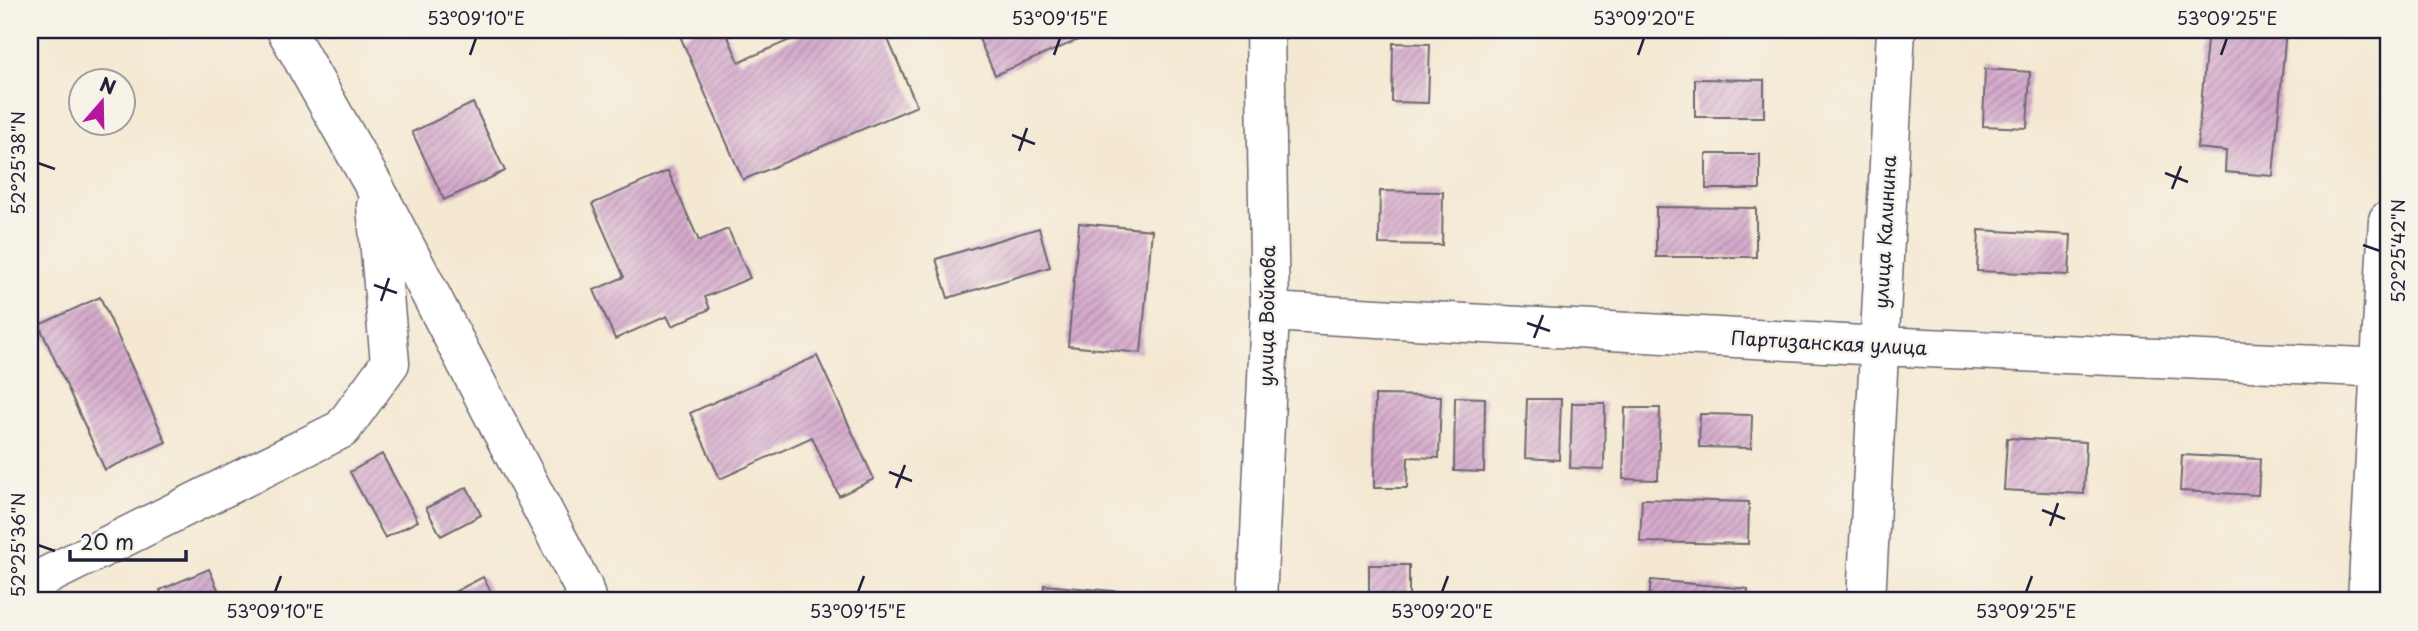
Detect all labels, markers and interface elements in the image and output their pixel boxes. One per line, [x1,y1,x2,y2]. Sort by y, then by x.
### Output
text: 53°09'10"E [427,4,525,31]
text: 53°09'15"E [1012,4,1108,31]
text: 53°09'20"E [1593,4,1695,31]
text: 53°09'25"E [2176,4,2278,31]
north arrow [66,66,136,136]
text: N [96,69,120,101]
text: 52°25'38"N [4,111,31,215]
street label: улица Калинина [1866,155,1902,309]
text: 52°25'42"N [2384,199,2411,303]
street label: улица Войкова [1251,245,1281,387]
street label: Партизанская улица [1730,323,1928,361]
text: 52°25'36"N [4,492,31,598]
scale bar [70,519,186,563]
text: 20 m [80,525,134,557]
text: 53°09'10"E [226,597,324,624]
text: 53°09'15"E [810,597,906,624]
text: 53°09'20"E [1391,597,1493,624]
text: 53°09'25"E [1975,597,2077,624]

